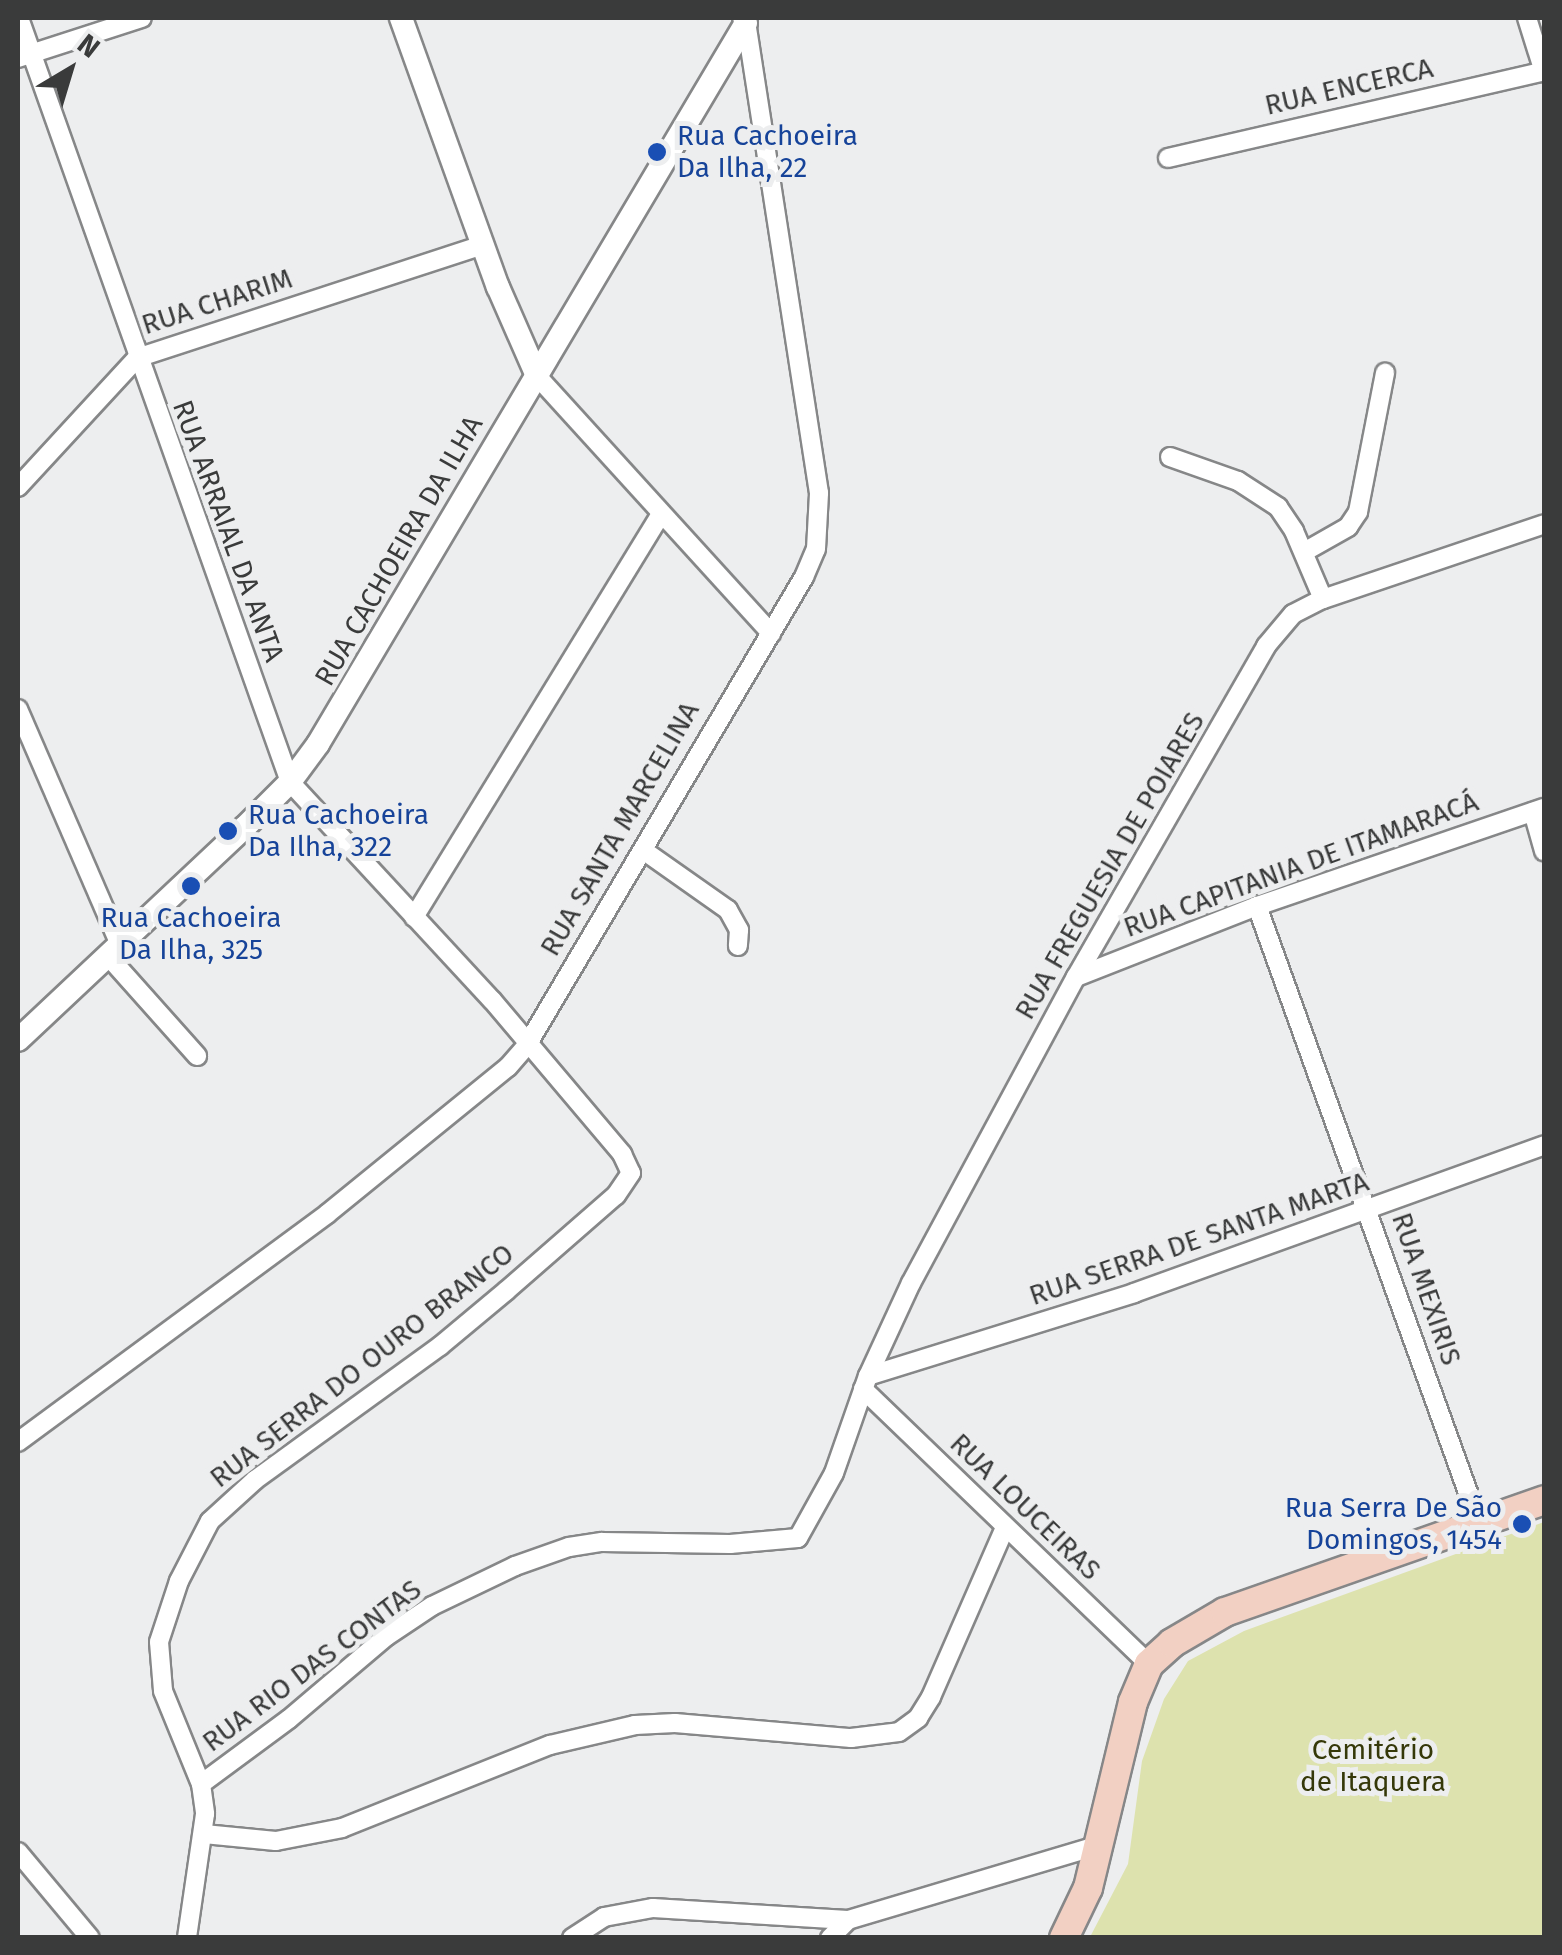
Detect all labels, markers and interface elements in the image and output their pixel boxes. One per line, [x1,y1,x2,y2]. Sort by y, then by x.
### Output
north arrow [20,20,120,120]
text: N [71,27,106,65]
street label: RUA ENCERCA [1262,51,1436,123]
place label: Rua Cachoeira Da Ilha, 22 [677,119,858,185]
marker: Rua Cachoeira Da Ilha, 22 [646,141,668,163]
street label: RUA CHARIM [138,262,296,342]
street label: RUA ARRAIAL DA ANTA [165,396,291,666]
street label: RUA CACHOEIRA DA ILHA [308,410,490,692]
street label: RUA SANTA MARCELINA [533,696,707,962]
street label: RUA FREGUESIA DE POIARES [1008,706,1212,1026]
street label: RUA CAPITANIA DE ITAMARACÁ [1119,785,1483,945]
place label: Rua Cachoeira Da Ilha, 322 [248,798,429,864]
marker: Rua Cachoeira Da Ilha, 322 [217,820,239,842]
marker: Rua Cachoeira Da Ilha, 325 [180,875,202,897]
place label: Rua Cachoeira Da Ilha, 325 [101,901,281,967]
street label: RUA SERRA DE SANTA MARTA [1025,1165,1373,1313]
street label: RUA MEXIRIS [1384,1208,1468,1370]
street label: RUA SERRA DO OURO BRANCO [204,1237,520,1495]
street label: RUA LOUCEIRAS [943,1427,1107,1587]
place label: Rua Serra De São Domingos, 1454 [1285,1491,1502,1557]
marker: Rua Serra De São Domingos, 1454 [1511,1513,1533,1535]
street label: RUA RIO DAS CONTAS [196,1573,428,1759]
park label: Cemitério de Itaquera [1300,1733,1446,1799]

